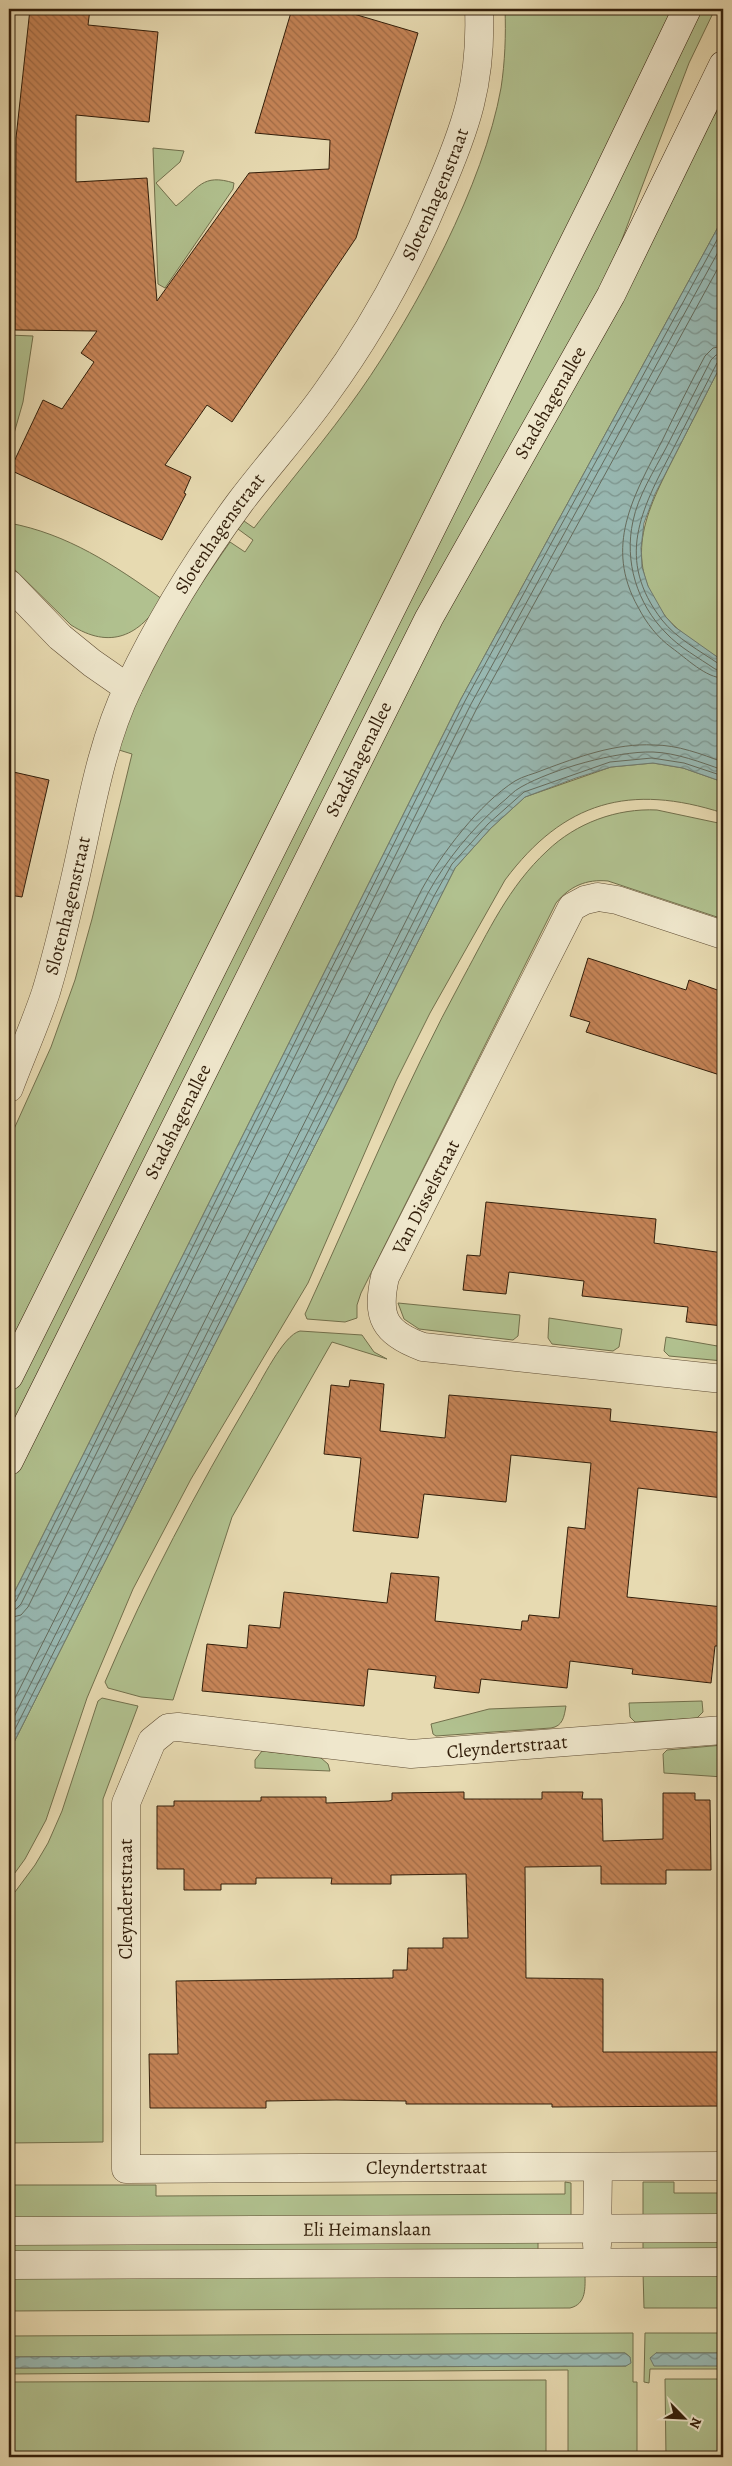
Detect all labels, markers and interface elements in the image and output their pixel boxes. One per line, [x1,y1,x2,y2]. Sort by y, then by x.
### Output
street label: Slotenhagenstraat [396,125,475,265]
street label: Stadshagenallee [508,342,593,464]
street label: Slotenhagenstraat [169,468,271,599]
street label: Stadshagenallee [319,697,398,821]
street label: Slotenhagenstraat [39,834,97,978]
street label: Stadshagenallee [138,1060,218,1184]
street label: Van Disselstraat [386,1135,466,1260]
street label: Cleyndertstraat [446,1729,568,1765]
street label: Cleyndertstraat [113,1838,139,1960]
street label: Cleyndertstraat [366,2154,487,2181]
street label: Eli Heimanslaan [303,2216,431,2243]
north arrow [660,2394,710,2444]
text: N [685,2415,706,2432]

